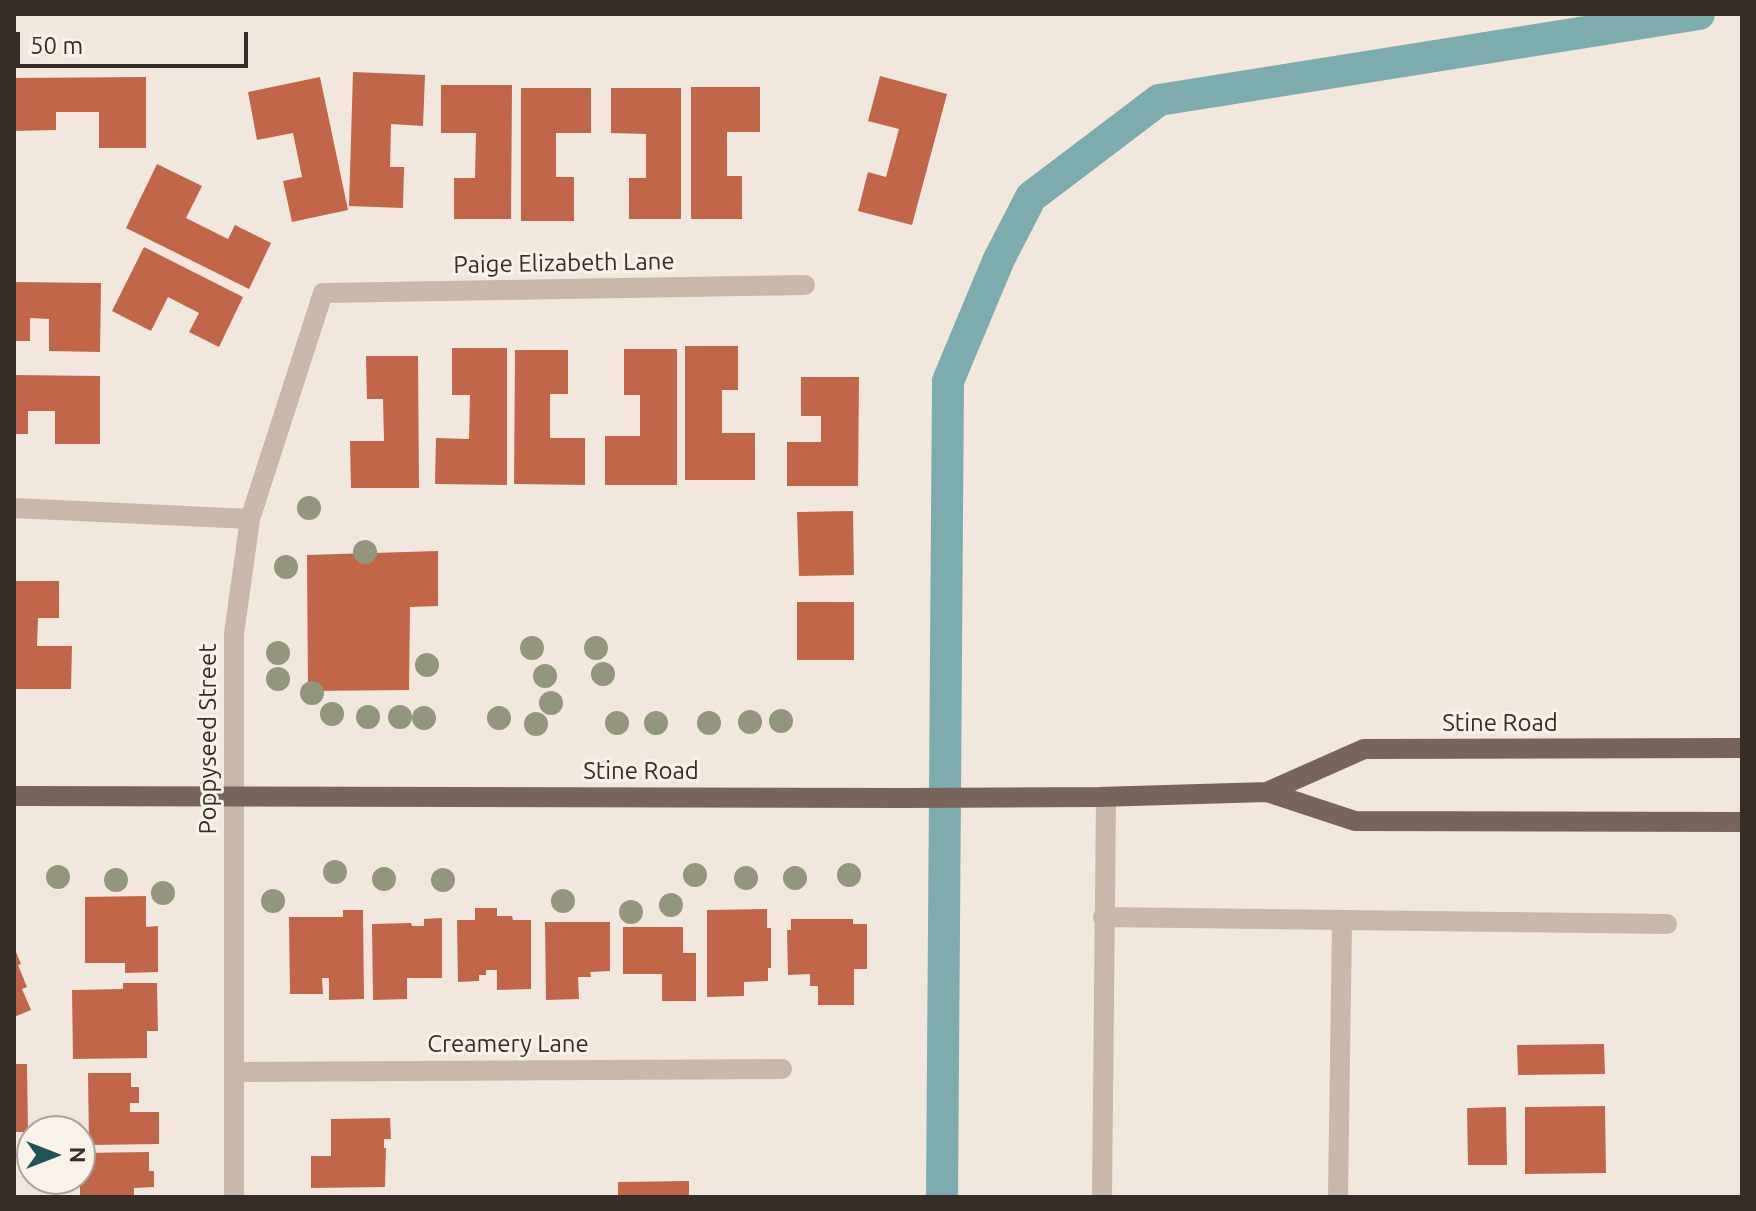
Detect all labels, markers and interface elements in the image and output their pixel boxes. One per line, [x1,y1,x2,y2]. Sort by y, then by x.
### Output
scale bar [20,16,252,66]
text: 50 m [30,32,83,59]
street label: Paige Elizabeth Lane [453,247,675,279]
street label: Poppyseed Street [194,643,222,835]
street label: Stine Road [1442,709,1558,737]
street label: Stine Road [583,757,699,785]
street label: Creamery Lane [427,1030,589,1058]
north arrow [16,1115,96,1195]
text: N [66,1147,91,1163]

